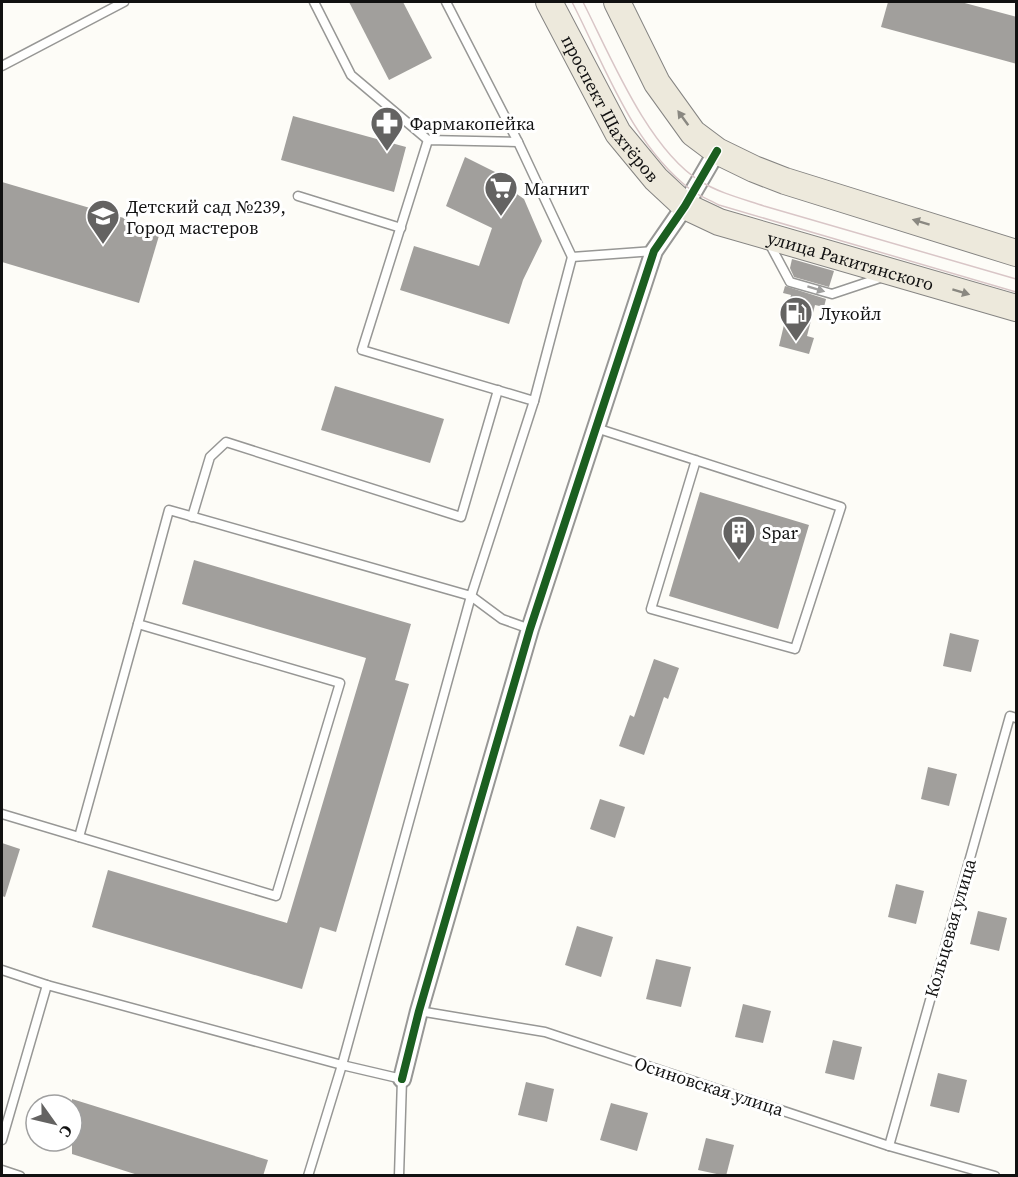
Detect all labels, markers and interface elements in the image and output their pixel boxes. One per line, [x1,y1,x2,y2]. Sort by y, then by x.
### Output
street label: проспект Шахтёров [556,30,666,187]
pharmacy icon: Фармакопейка [369,105,405,152]
place label: Фармакопейка [410,111,536,136]
one-way arrow [677,111,689,127]
supermarket icon: Магнит [483,170,519,217]
place label: Магнит [524,176,590,201]
place label: Детский сад №239, Город мастеров [126,194,286,240]
school or university icon: Детский сад №239, Город мастеров [85,198,121,245]
one-way arrow [912,217,930,227]
street label: улица Ракитянского [764,224,937,296]
one-way arrow [807,285,825,294]
one-way arrow [952,288,970,297]
fuel station icon: Лукойл [778,295,814,342]
place label: Лукойл [819,301,881,326]
building icon: Spar [721,514,757,561]
place label: Spar [762,520,799,545]
street label: Кольцевая улица [918,855,982,1000]
street label: Осиновская улица [631,1050,788,1122]
north arrow [24,1093,84,1153]
text: С [55,1121,78,1142]

